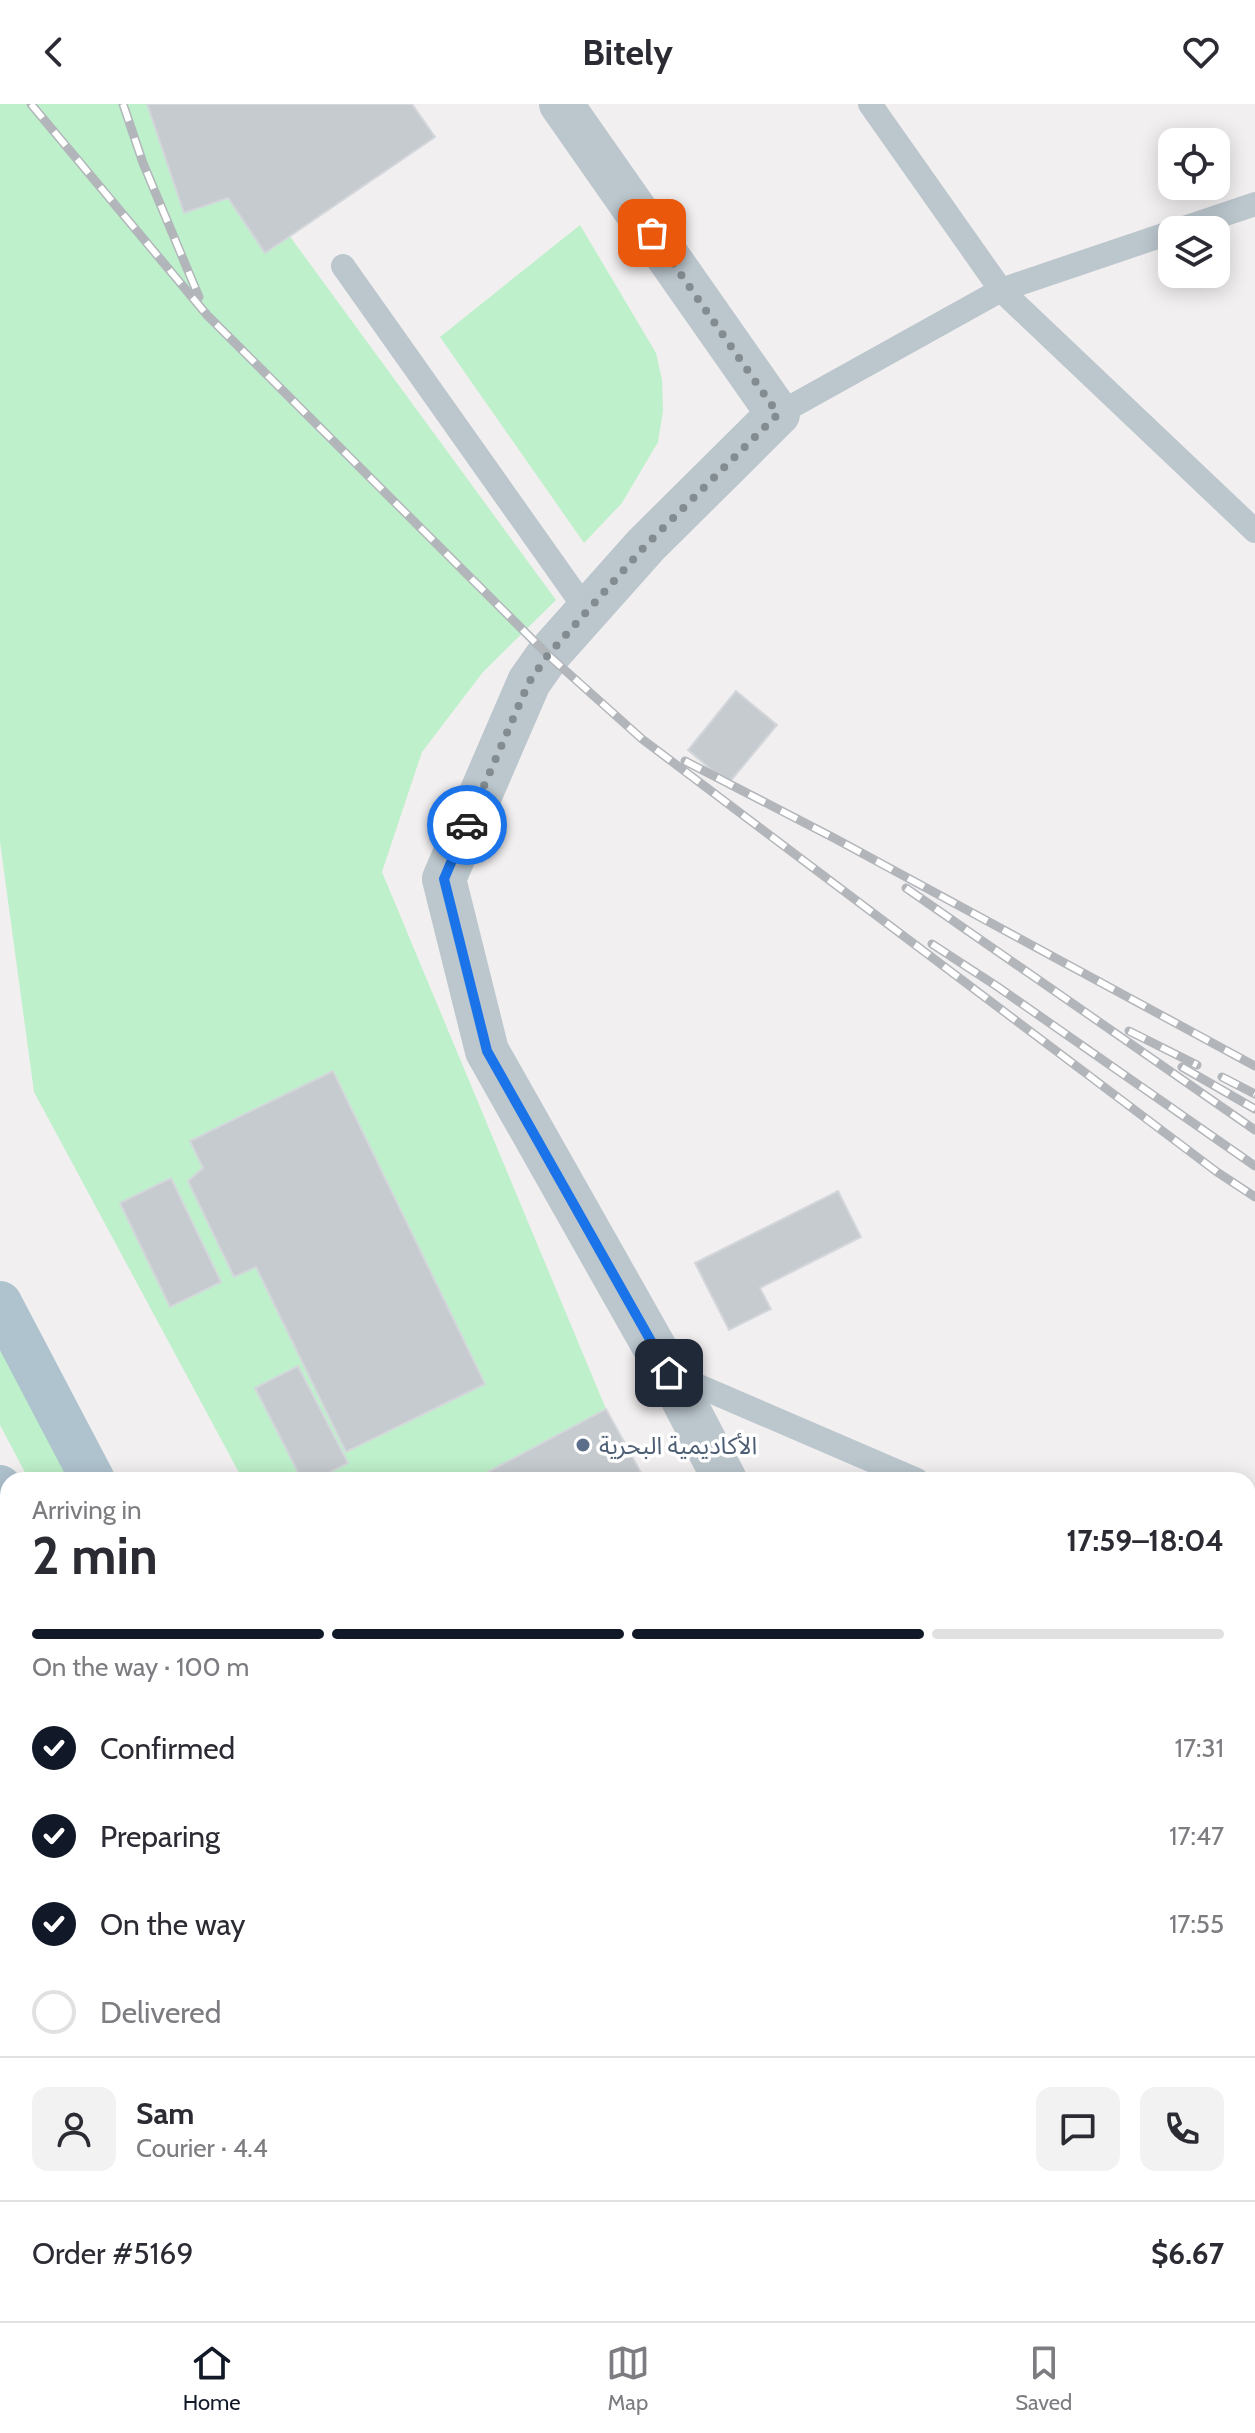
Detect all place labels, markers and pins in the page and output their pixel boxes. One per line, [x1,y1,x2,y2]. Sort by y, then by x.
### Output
pin [618,199,686,267]
pin [635,1339,703,1407]
place label: الأكاديمية البحرية [599,1431,757,1460]
marker: الأكاديمية البحرية [574,1436,592,1454]

